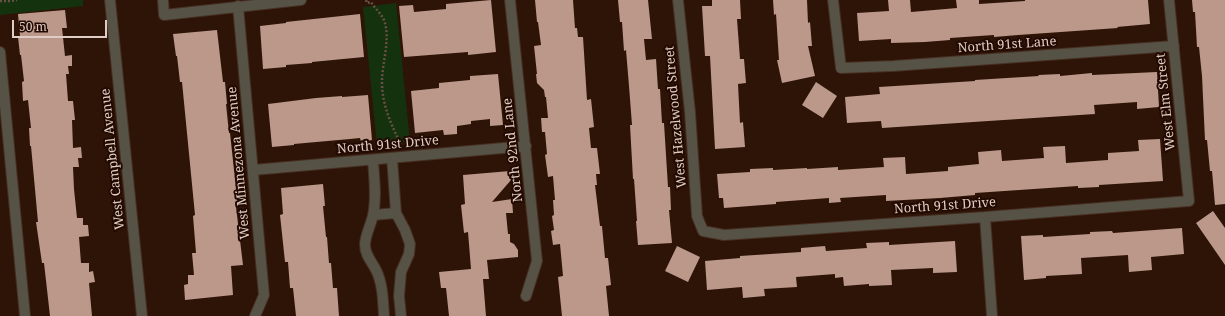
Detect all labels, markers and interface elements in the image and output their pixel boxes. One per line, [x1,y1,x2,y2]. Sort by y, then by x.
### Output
scale bar [14,12,109,38]
text: 50 m [19,18,47,35]
street label: North 91st Lane [957,34,1057,56]
street label: West Hazelwood Street [662,45,690,189]
street label: West Elm Street [1153,53,1179,151]
street label: West Minnezona Avenue [225,86,253,240]
street label: West Campbell Avenue [98,88,128,230]
street label: North 92nd Lane [500,97,526,203]
street label: North 91st Drive [336,133,440,157]
street label: North 91st Drive [893,195,997,217]

